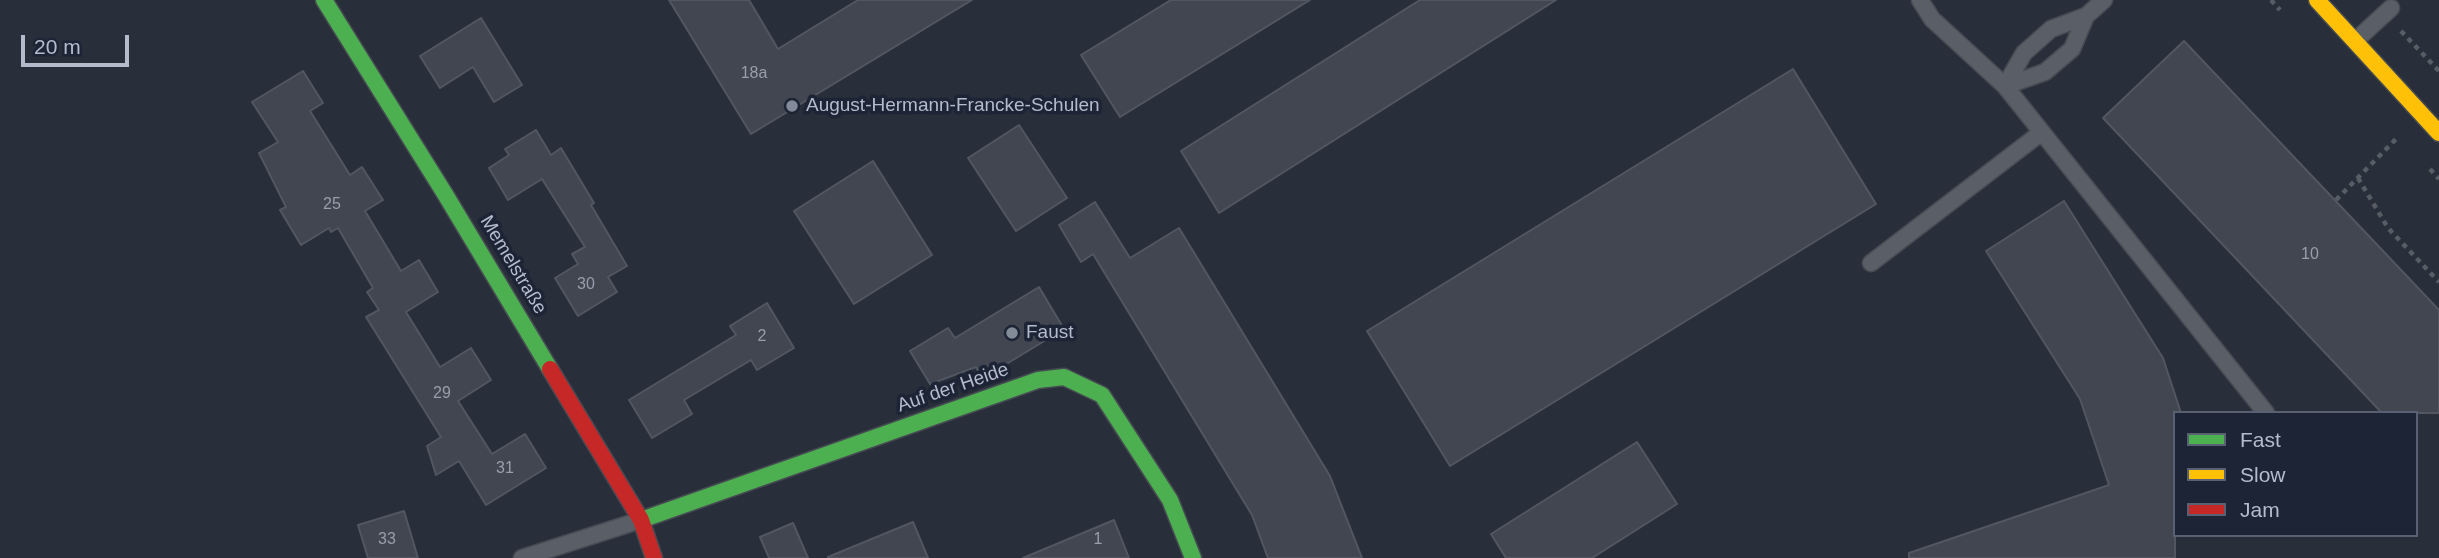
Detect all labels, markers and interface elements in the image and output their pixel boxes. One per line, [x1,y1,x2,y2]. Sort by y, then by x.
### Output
scale bar [24,21,133,65]
text: 20 m [34,35,81,58]
house number: 18a [741,64,767,84]
place label: August-Hermann-Francke-Schulen [806,95,1100,117]
marker: August-Hermann-Francke-Schulen [784,98,800,114]
house number: 25 [323,195,341,215]
street label: Memelstraße [475,212,551,318]
house number: 10 [2301,245,2319,265]
house number: 30 [577,275,595,295]
place label: Faust [1026,322,1074,344]
marker: Faust [1004,325,1020,341]
house number: 2 [758,327,766,347]
street label: Auf der Heide [894,358,1012,418]
house number: 29 [433,384,451,404]
legend [2173,411,2418,537]
text: Fast [2240,428,2281,451]
house number: 31 [496,459,514,479]
text: Slow [2240,463,2286,486]
text: Jam [2240,498,2280,521]
house number: 33 [378,530,396,550]
house number: 1 [1094,530,1102,550]

